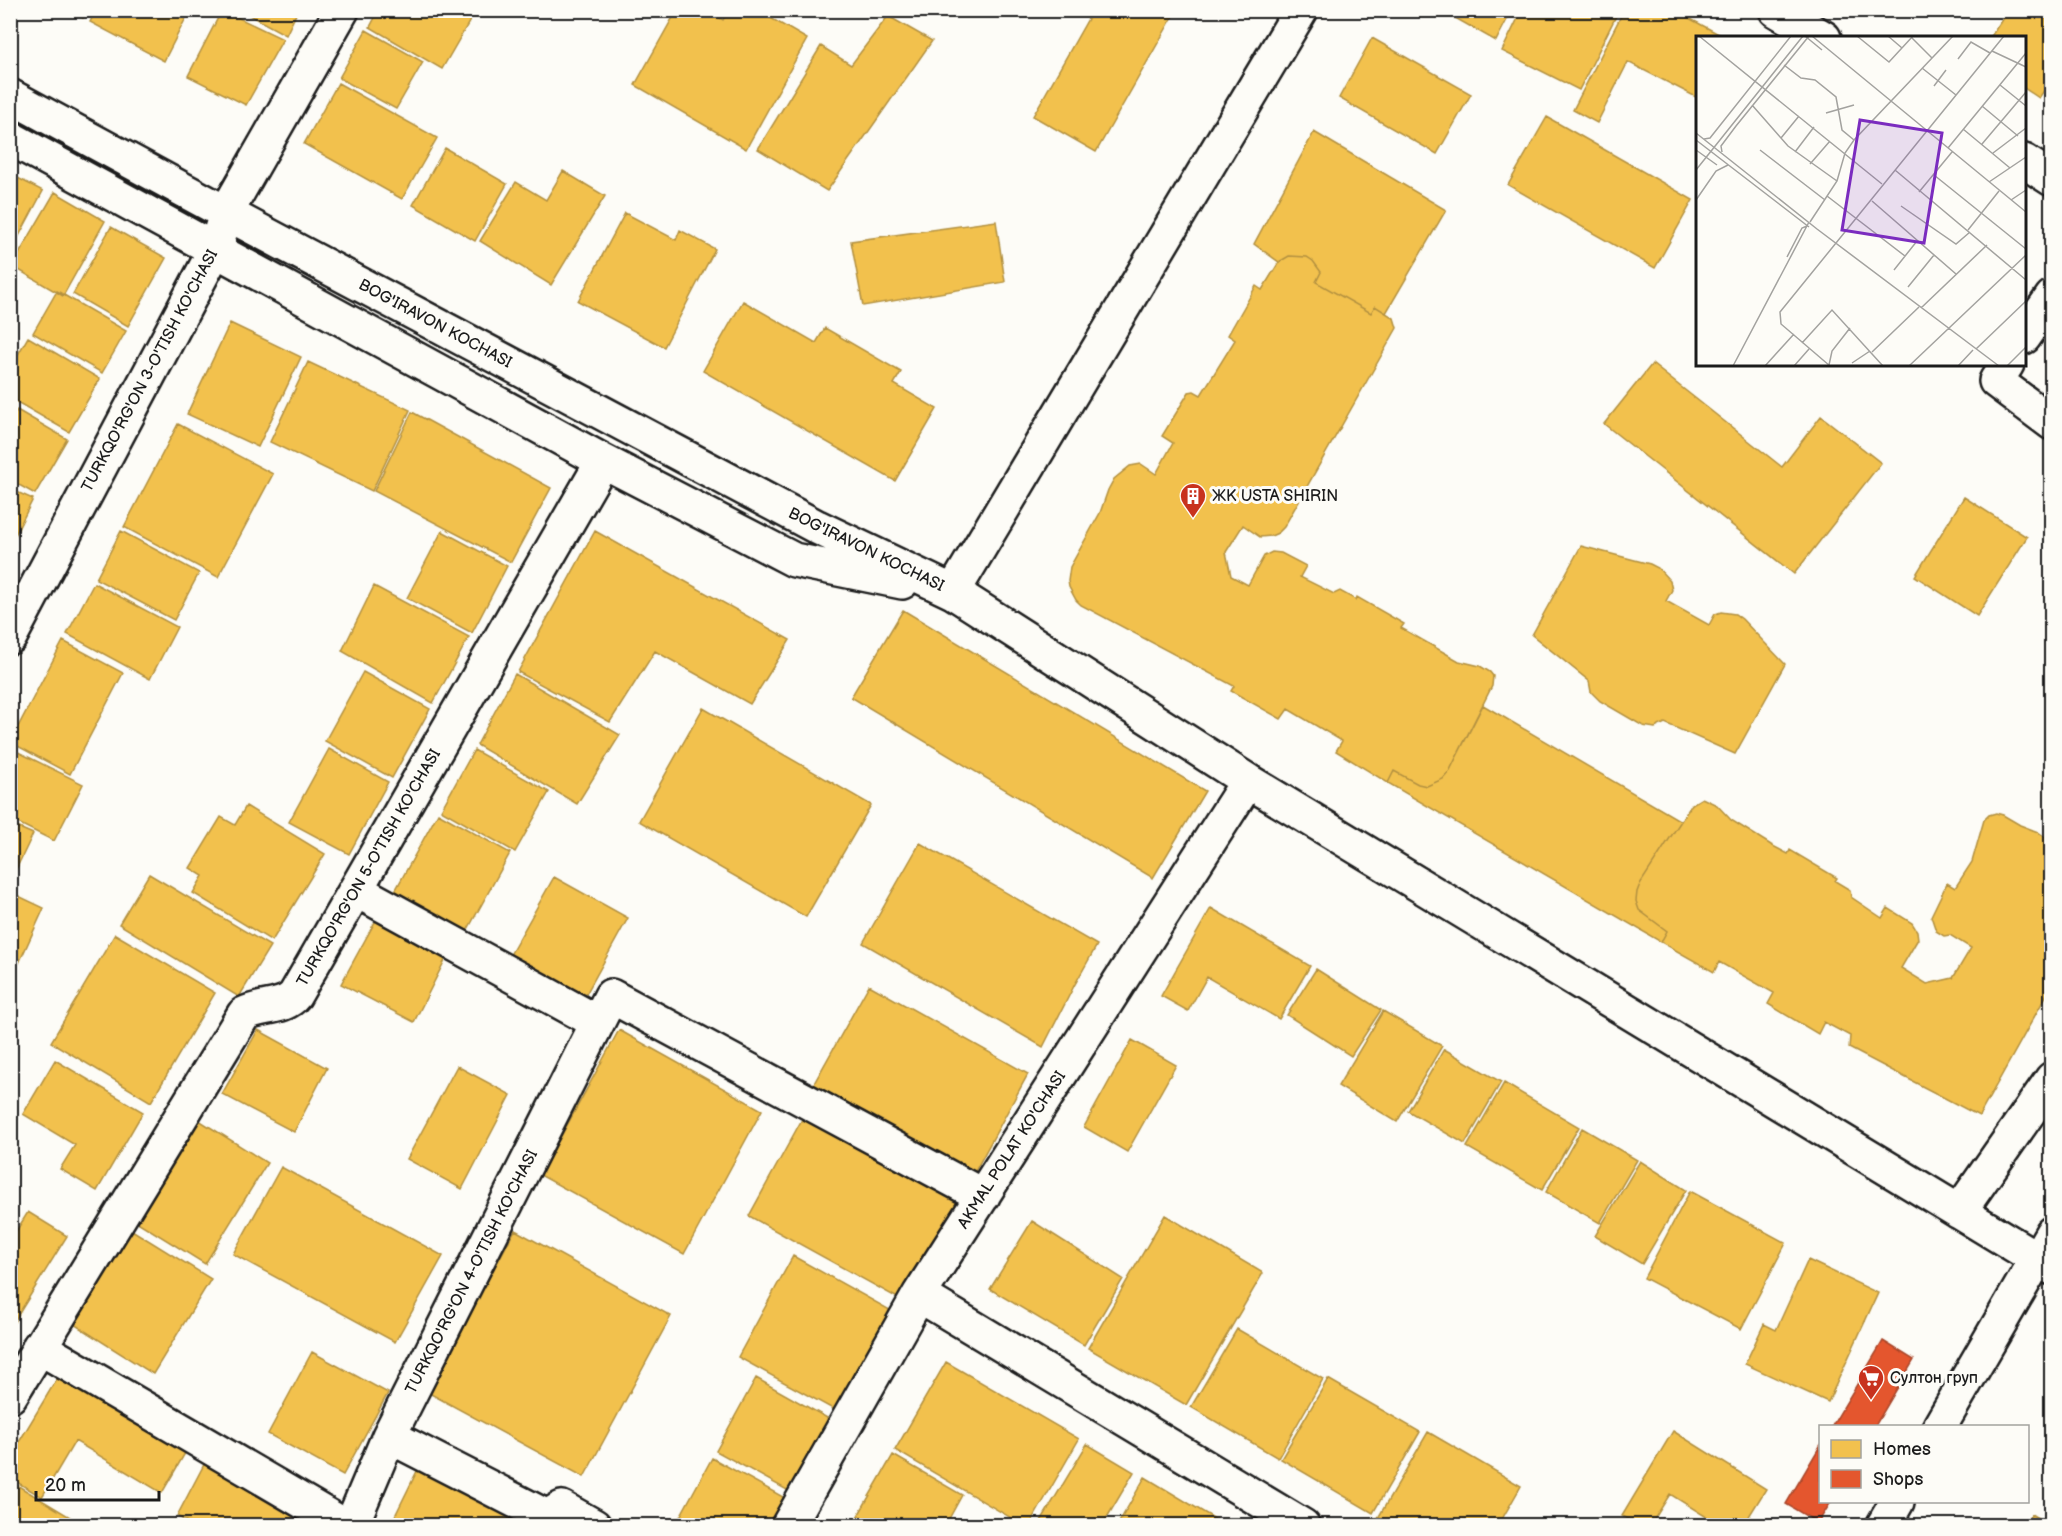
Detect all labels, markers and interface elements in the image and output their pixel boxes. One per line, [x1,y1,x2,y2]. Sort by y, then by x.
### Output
inset map [1696,36,2026,366]
street label: TURKQO'RG'ON 3-O'TISH KO'CHASI [78,247,222,495]
street label: BOG'IRAVON KOCHASI [355,275,515,373]
building icon: ЖК USTA SHIRIN [1178,481,1208,519]
place label: ЖК USTA SHIRIN [1212,487,1338,506]
street label: BOG'IRAVON KOCHASI [785,504,947,596]
street label: TURKQO'RG'ON 5-O'TISH KO'CHASI [293,746,445,990]
street label: AKMAL POLAT KO'CHASI [954,1068,1070,1232]
street label: TURKQO'RG'ON 4-O'TISH KO'CHASI [402,1147,542,1397]
supermarket icon: Султон груп [1856,1363,1886,1401]
place label: Султон груп [1890,1369,1978,1388]
legend [1819,1425,2029,1503]
text: Homes [1873,1439,1931,1460]
scale bar [36,1464,159,1502]
text: Shops [1873,1469,1924,1490]
text: 20 m [45,1475,86,1496]

